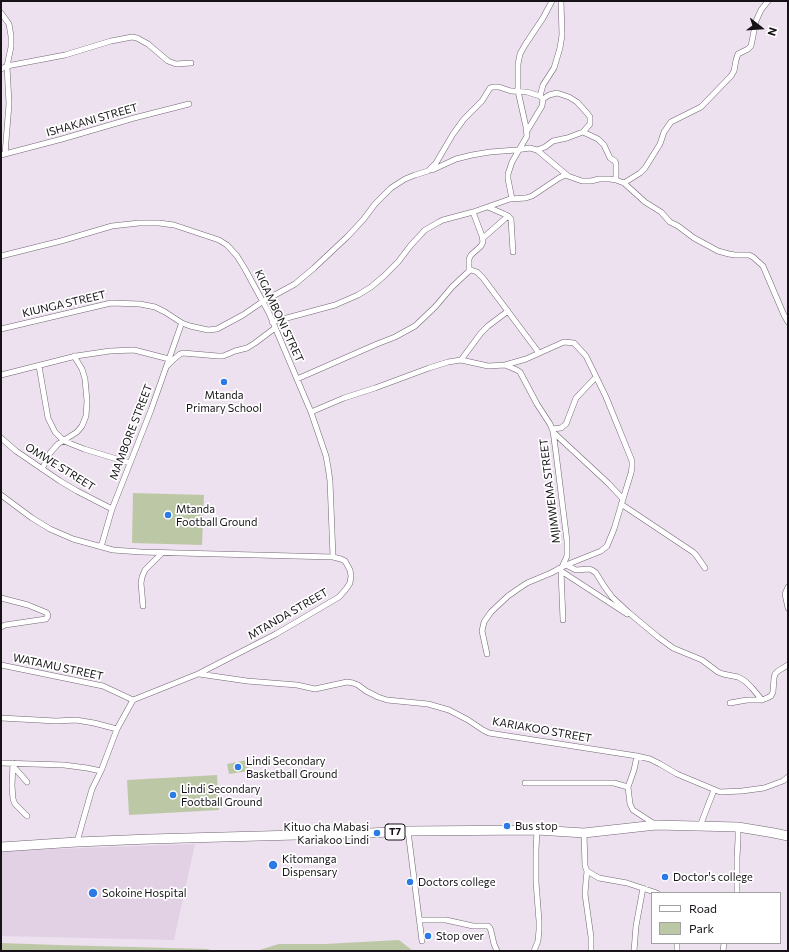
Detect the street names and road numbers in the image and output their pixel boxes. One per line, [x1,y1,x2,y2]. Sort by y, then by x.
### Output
street label: ISHAKANI STREET [45,101,139,139]
street label: KIGAMBONI STRET [252,268,306,364]
street label: KIUNGA STREET [21,288,107,320]
street label: MAMBORE STREET [107,382,155,482]
street label: MJIMWEMA STREET [537,438,563,544]
street label: OMWE STREET [23,440,97,494]
street label: MTANDA STREET [246,586,330,642]
street label: WATAMU STREET [12,651,104,683]
street label: KARIAKOO STREET [491,715,593,745]
road number: T7 [385,824,405,840]

